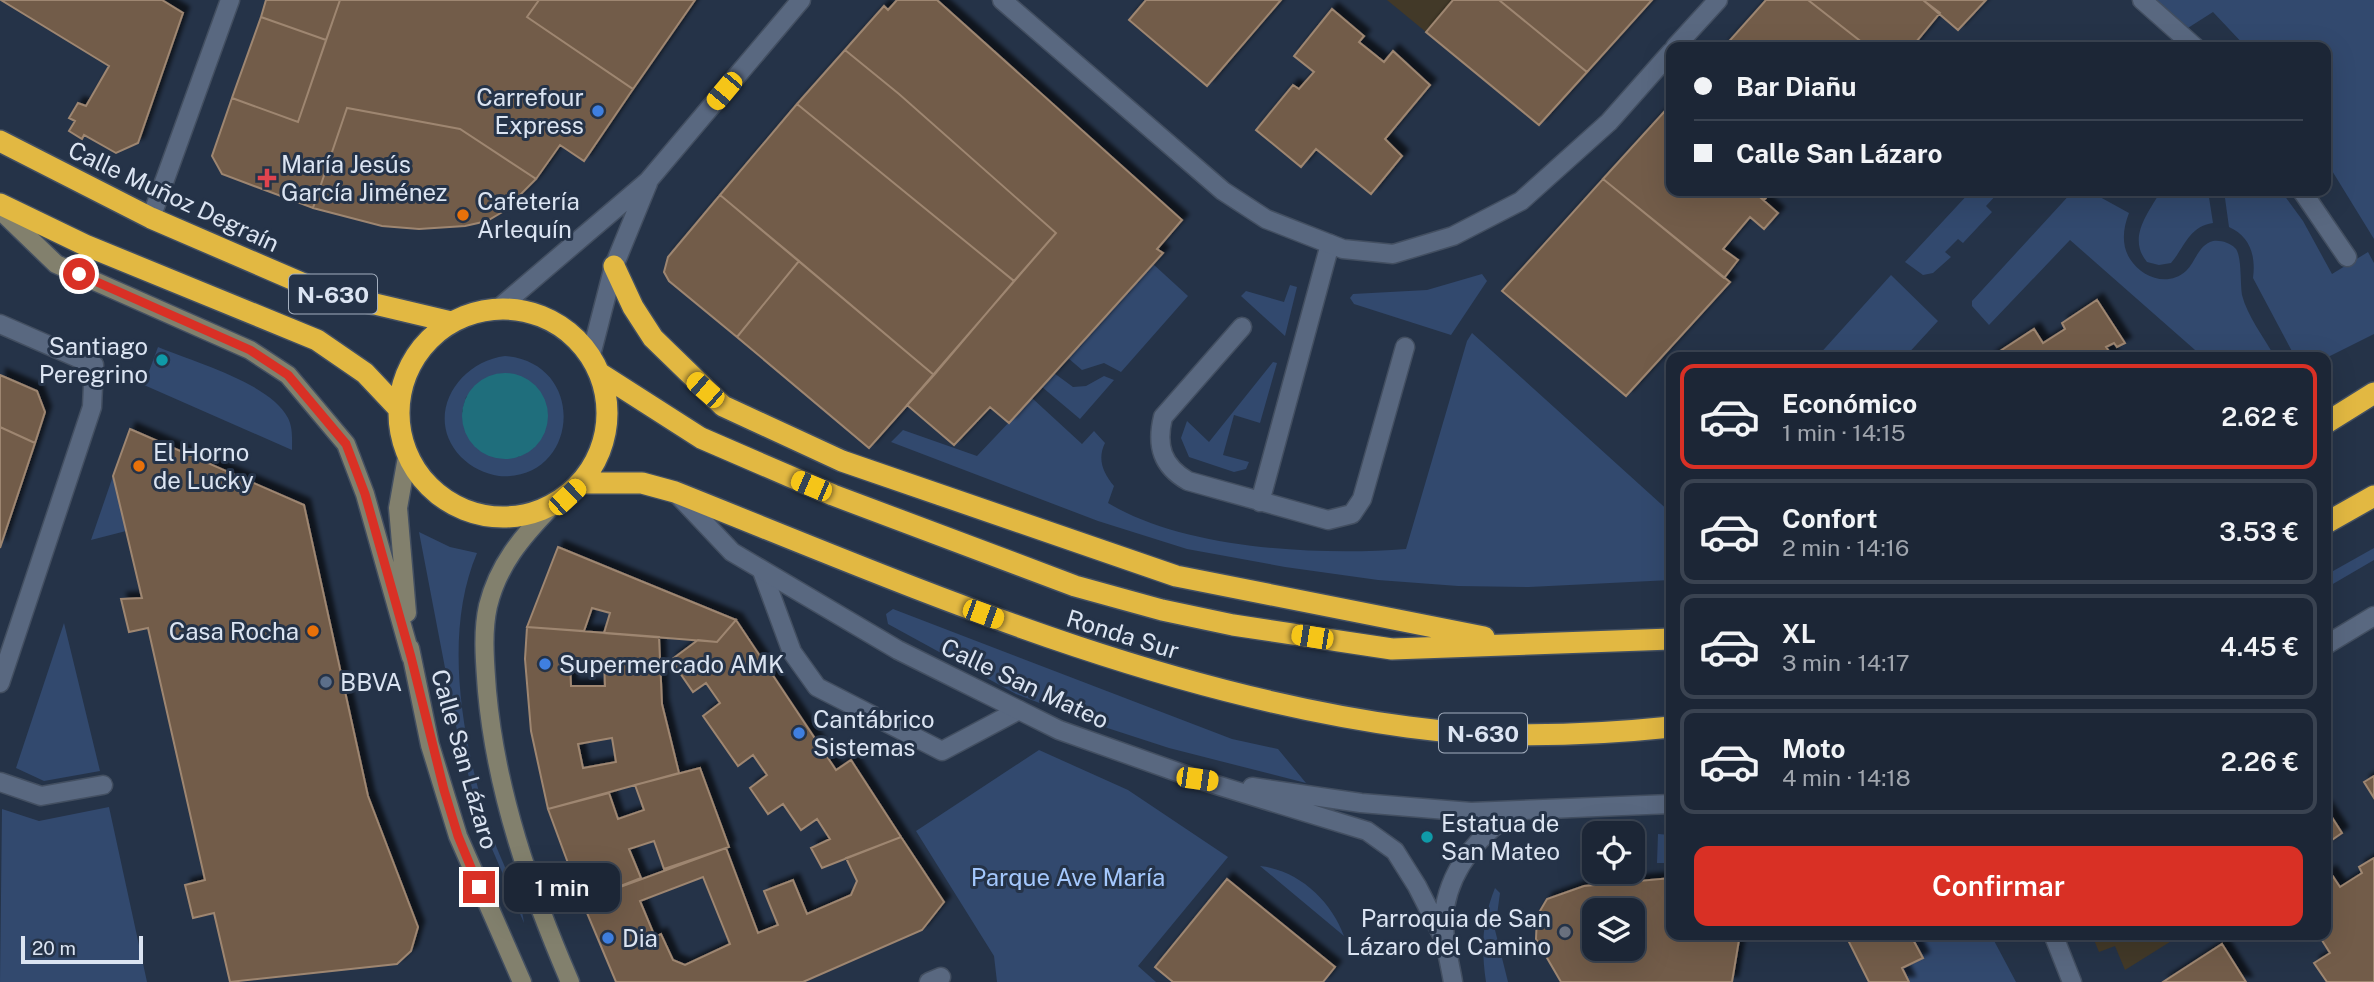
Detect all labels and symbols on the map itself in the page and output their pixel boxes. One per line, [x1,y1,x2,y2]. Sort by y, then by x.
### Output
car [703,68,746,114]
place label: Carrefour Express [476,83,584,139]
marker: Carrefour Express [590,103,606,119]
street label: Calle Muñoz Degraín [64,135,284,257]
place label: María Jesús García Jiménez [281,150,447,206]
marker: María Jesús García Jiménez [259,170,275,186]
place label: Cafetería Arlequín [477,187,580,243]
marker: Cafetería Arlequín [455,207,471,223]
route start [63,258,95,290]
road number: N-630 [289,274,377,314]
place label: Santiago Peregrino [39,332,148,388]
marker: Santiago Peregrino [154,352,170,368]
car [683,368,728,412]
place label: El Horno de Lucky [153,438,254,494]
marker: El Horno de Lucky [131,458,147,474]
car [788,468,835,504]
car [545,475,590,519]
car [960,597,1007,631]
street label: Ronda Sur [1063,604,1183,664]
place label: Casa Rocha [169,617,299,645]
marker: Casa Rocha [305,623,321,639]
car [1290,623,1335,651]
street label: Calle San Mateo [937,632,1113,734]
place label: Supermercado AMK [559,650,784,678]
marker: Supermercado AMK [537,656,553,672]
street label: Calle San Lázaro [426,666,504,852]
place label: BBVA [340,668,402,696]
marker: BBVA [318,674,334,690]
place label: Cantábrico Sistemas [813,705,935,761]
road number: N-630 [1439,713,1527,752]
marker: Cantábrico Sistemas [791,725,807,741]
car [1175,766,1220,792]
place label: Estatua de San Mateo [1441,809,1560,865]
marker: Estatua de San Mateo [1419,829,1435,845]
callout: 1 min [504,862,619,912]
park label: Parque Ave María [971,863,1165,891]
route end [463,871,495,903]
place label: Parroquia de San Lázaro del Camino [1346,904,1551,960]
place label: Dia [622,924,658,952]
marker: Parroquia de San Lázaro del Camino [1557,924,1573,940]
marker: Dia [600,930,616,946]
scale bar [21,933,144,965]

